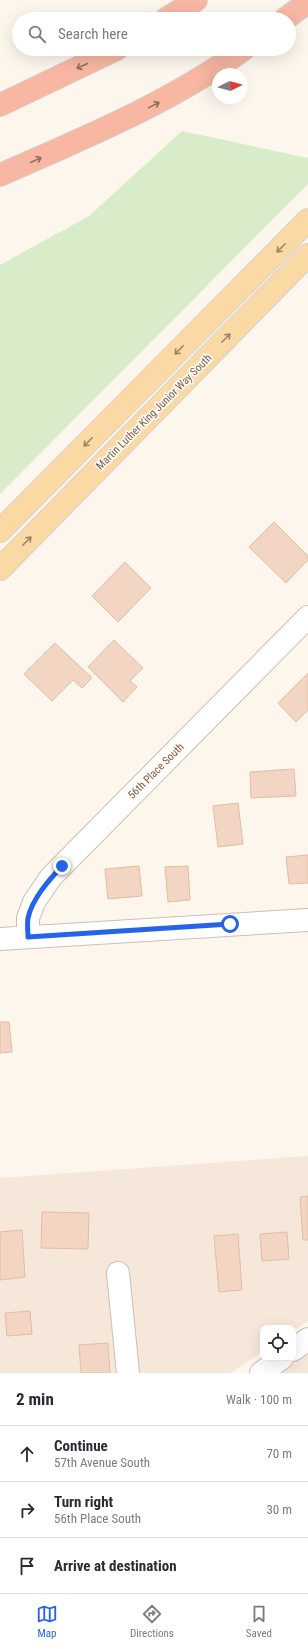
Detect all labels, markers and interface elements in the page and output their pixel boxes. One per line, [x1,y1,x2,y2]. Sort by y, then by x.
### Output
search box [12,12,296,56]
icon: search [26,23,48,45]
text: Search here [58,25,128,43]
one-way arrow [76,63,88,70]
north arrow [212,68,248,104]
one-way arrow [147,101,159,108]
one-way arrow [29,155,41,163]
one-way arrow [276,243,285,253]
one-way arrow [222,333,231,343]
one-way arrow [174,345,184,355]
street label: Martin Luther King Junior Way South [94,352,214,472]
one-way arrow [83,437,93,447]
one-way arrow [22,536,32,546]
street label: 56th Place South [125,740,187,802]
route end [53,857,71,875]
route start [221,915,239,933]
map controls [260,1325,296,1361]
button: locate [260,1325,296,1361]
text: 2 min [16,1389,54,1409]
text: Walk · 100 m [226,1392,292,1407]
text: Continue [54,1437,108,1455]
icon: ahead [16,1443,38,1465]
text: 70 m [266,1446,292,1461]
text: 57th Avenue South [54,1455,150,1470]
text: Turn right [54,1493,113,1511]
icon: right [16,1499,38,1521]
text: 30 m [266,1502,292,1517]
text: 56th Place South [54,1511,141,1526]
icon: arrive [16,1555,38,1577]
text: Arrive at destination [54,1557,177,1575]
tab: Map [36,1603,58,1640]
tab: Directions [130,1603,174,1640]
tab: Saved [246,1603,272,1640]

